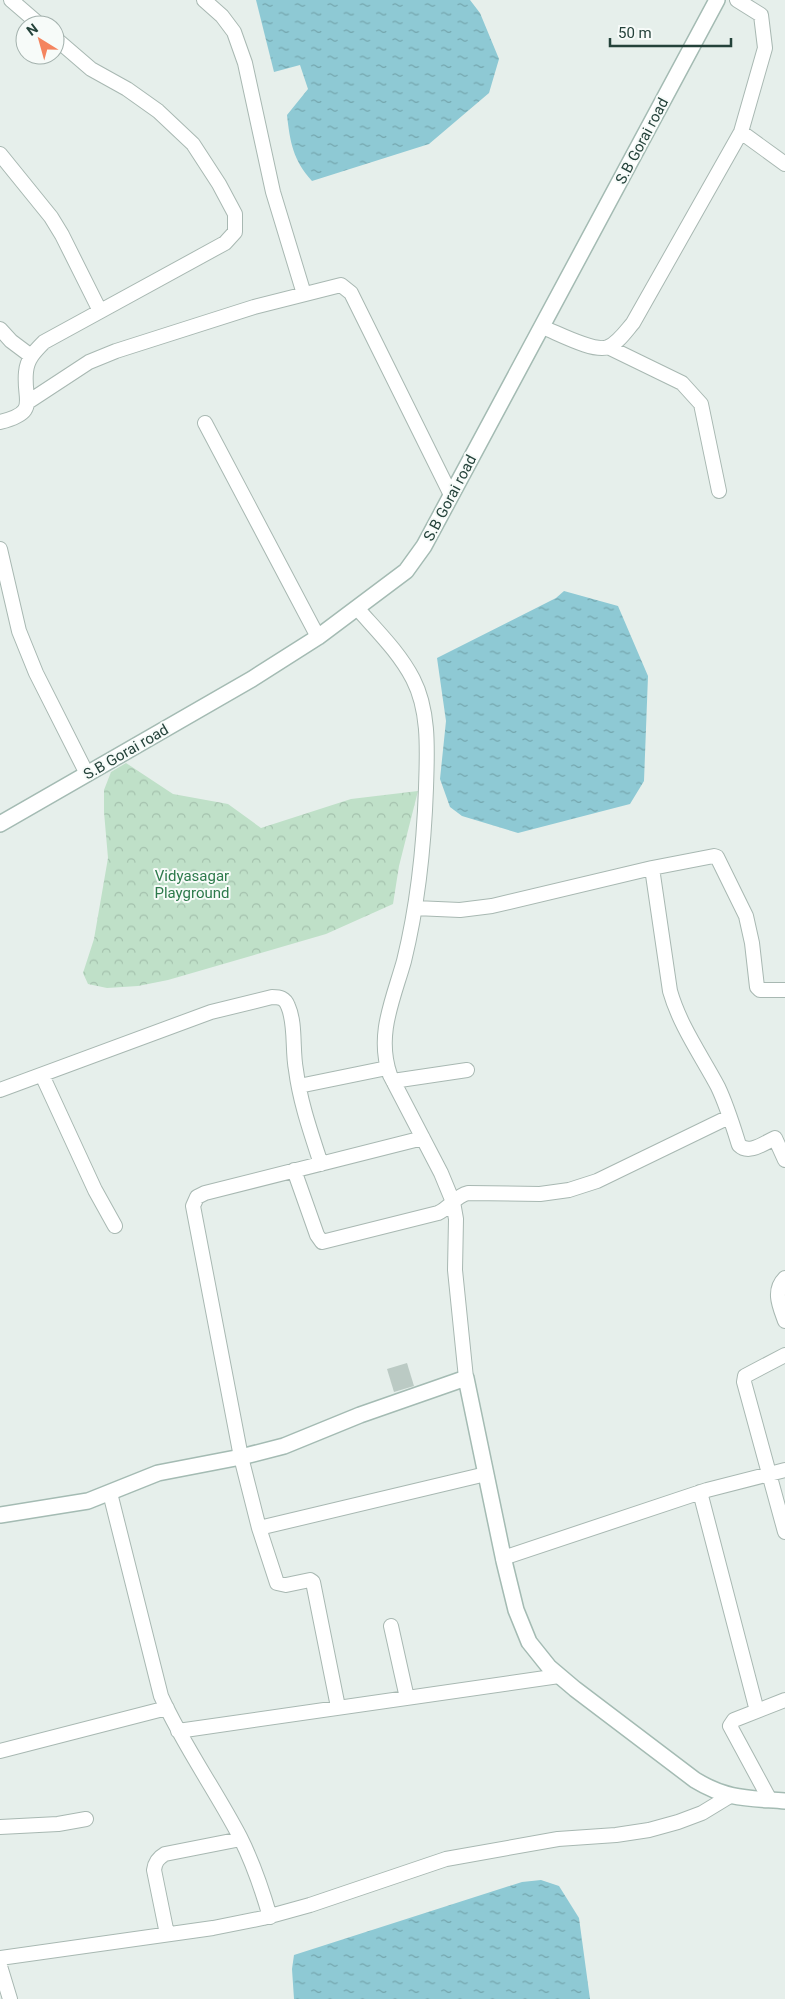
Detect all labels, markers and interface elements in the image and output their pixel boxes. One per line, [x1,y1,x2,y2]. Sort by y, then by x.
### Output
north arrow [15,15,65,65]
scale bar [610,15,731,47]
text: N [23,20,41,39]
text: 50 m [618,24,652,42]
street label: S.B Gorai road [612,95,672,187]
street label: S.B Gorai road [420,452,480,544]
street label: S.B Gorai road [80,720,172,784]
park label: Vidyasagar Playground [154,867,230,902]

